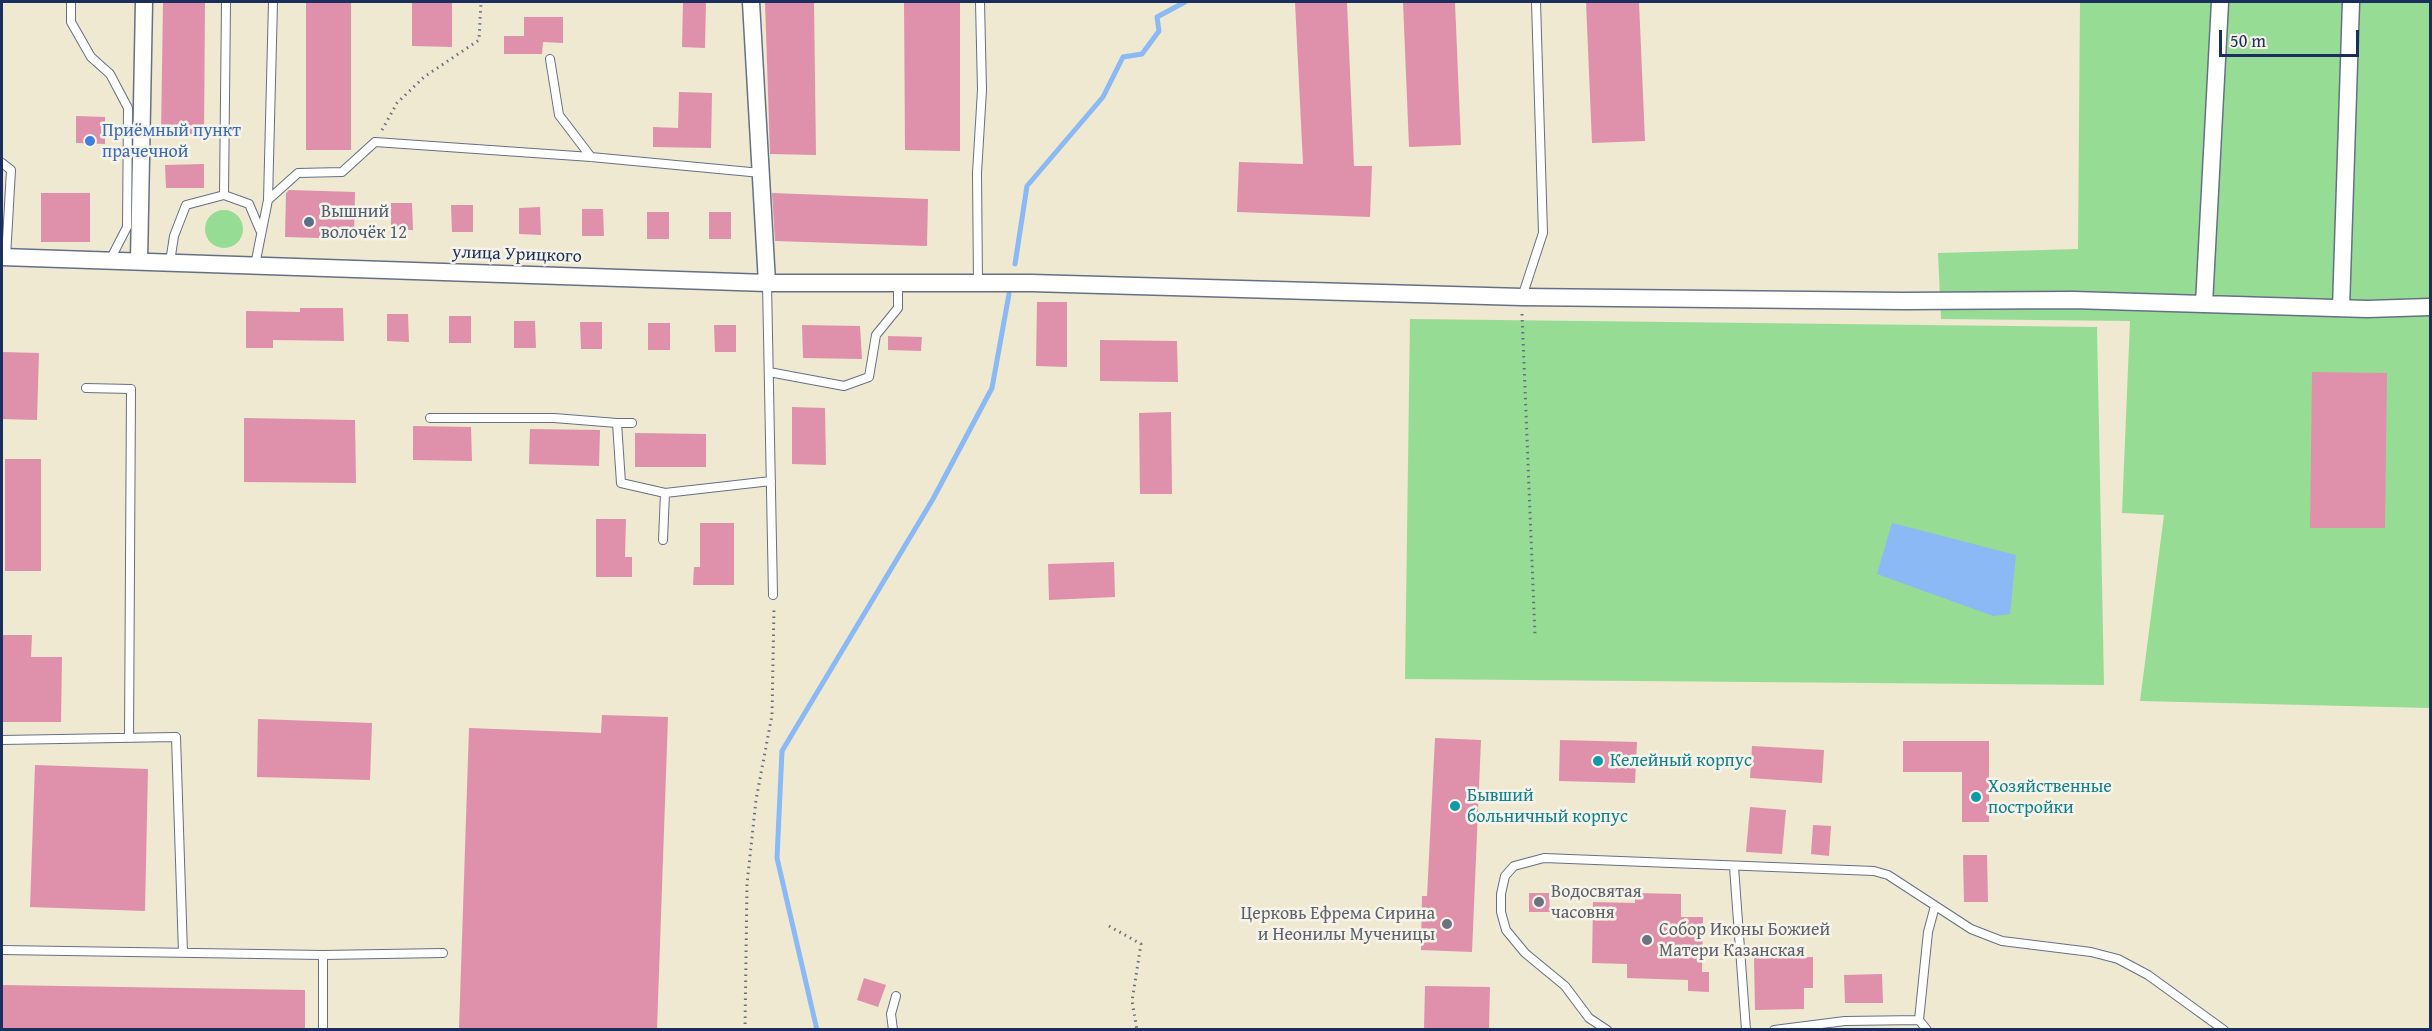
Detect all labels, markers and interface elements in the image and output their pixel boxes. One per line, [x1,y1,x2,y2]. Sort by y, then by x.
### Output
scale bar [2222,18,2362,56]
text: 50 m [2230,27,2266,54]
place label: Приёмный пункт прачечной [102,120,241,162]
marker: Приёмный пункт прачечной [83,134,97,148]
place label: Вышний волочёк 12 [321,201,407,244]
marker: Вышний волочёк 12 [302,215,316,229]
street label: улица Урицкого [452,242,582,268]
place label: Келейный корпус [1610,750,1752,772]
marker: Келейный корпус [1591,754,1605,768]
place label: Хозяйственные постройки [1988,776,2112,818]
place label: Бывший больничный корпус [1467,785,1628,828]
marker: Хозяйственные постройки [1969,790,1983,804]
marker: Бывший больничный корпус [1448,799,1462,813]
place label: Водосвятая часовня [1551,881,1642,924]
marker: Водосвятая часовня [1532,895,1546,909]
place label: Церковь Ефрема Сирина и Неонилы Мученицы [1241,903,1435,946]
marker: Церковь Ефрема Сирина и Неонилы Мученицы [1440,917,1454,931]
place label: Собор Иконы Божией Матери Казанская [1659,919,1830,962]
marker: Собор Иконы Божией Матери Казанская [1640,933,1654,947]

